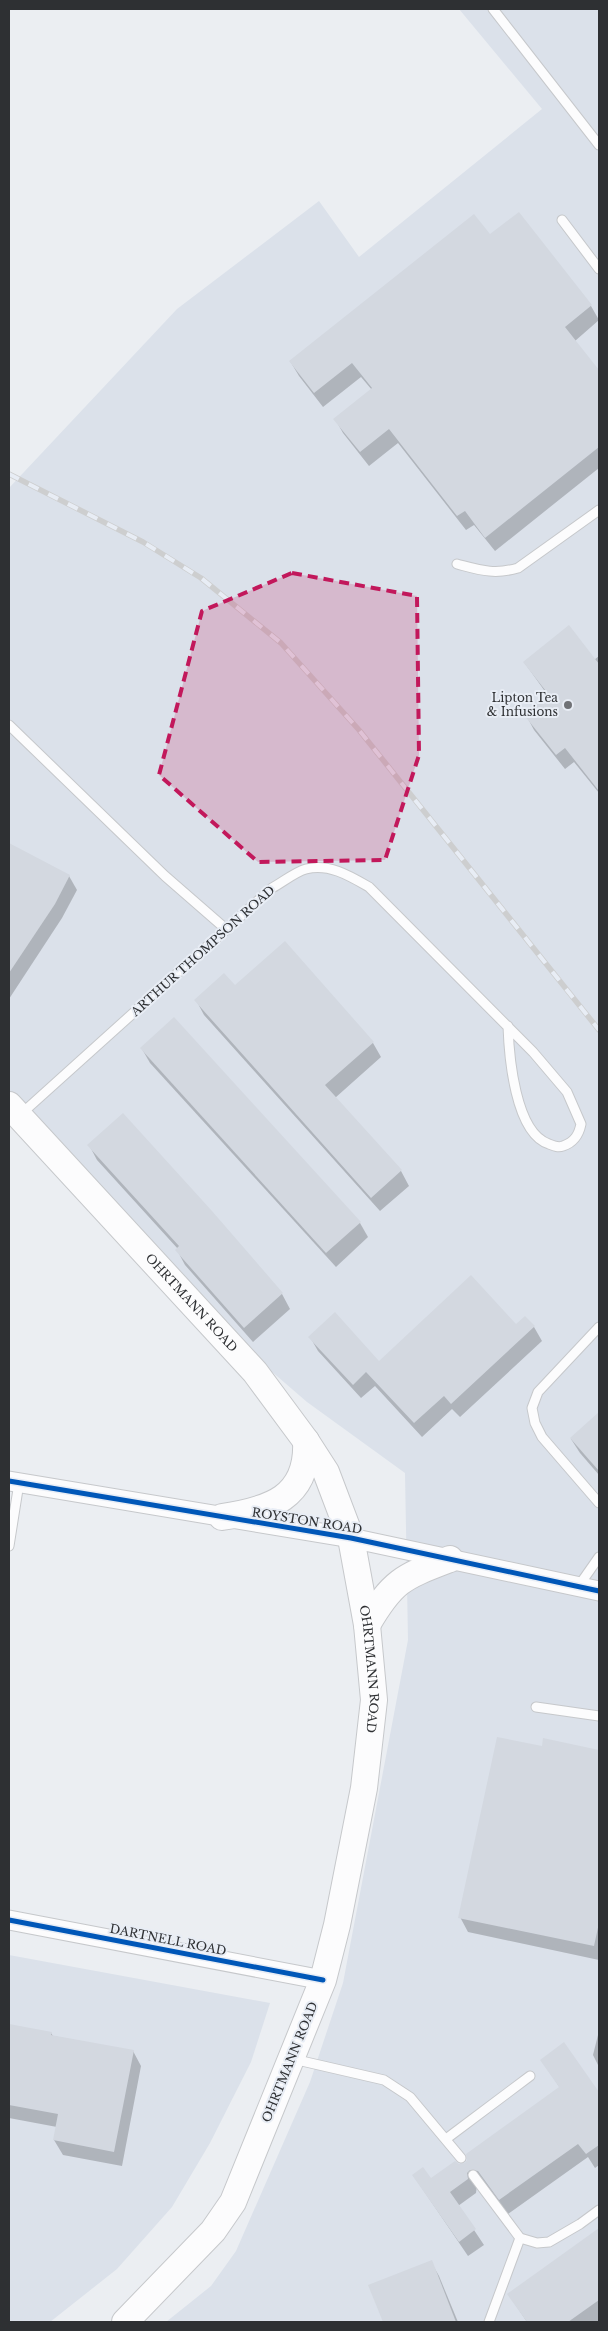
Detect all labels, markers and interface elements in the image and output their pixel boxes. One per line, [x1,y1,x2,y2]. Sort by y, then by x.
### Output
place label: Lipton Tea & Infusions [487,690,558,719]
marker: Lipton Tea & Infusions [562,699,574,711]
street label: ARTHUR THOMPSON ROAD [127,882,278,1020]
street label: OHRTMANN ROAD [143,1250,241,1355]
street label: ROYSTON ROAD [251,1504,363,1537]
street label: OHRTMANN ROAD [356,1604,382,1734]
street label: DARTNELL ROAD [108,1921,228,1958]
street label: OHRTMANN ROAD [258,1999,321,2124]

